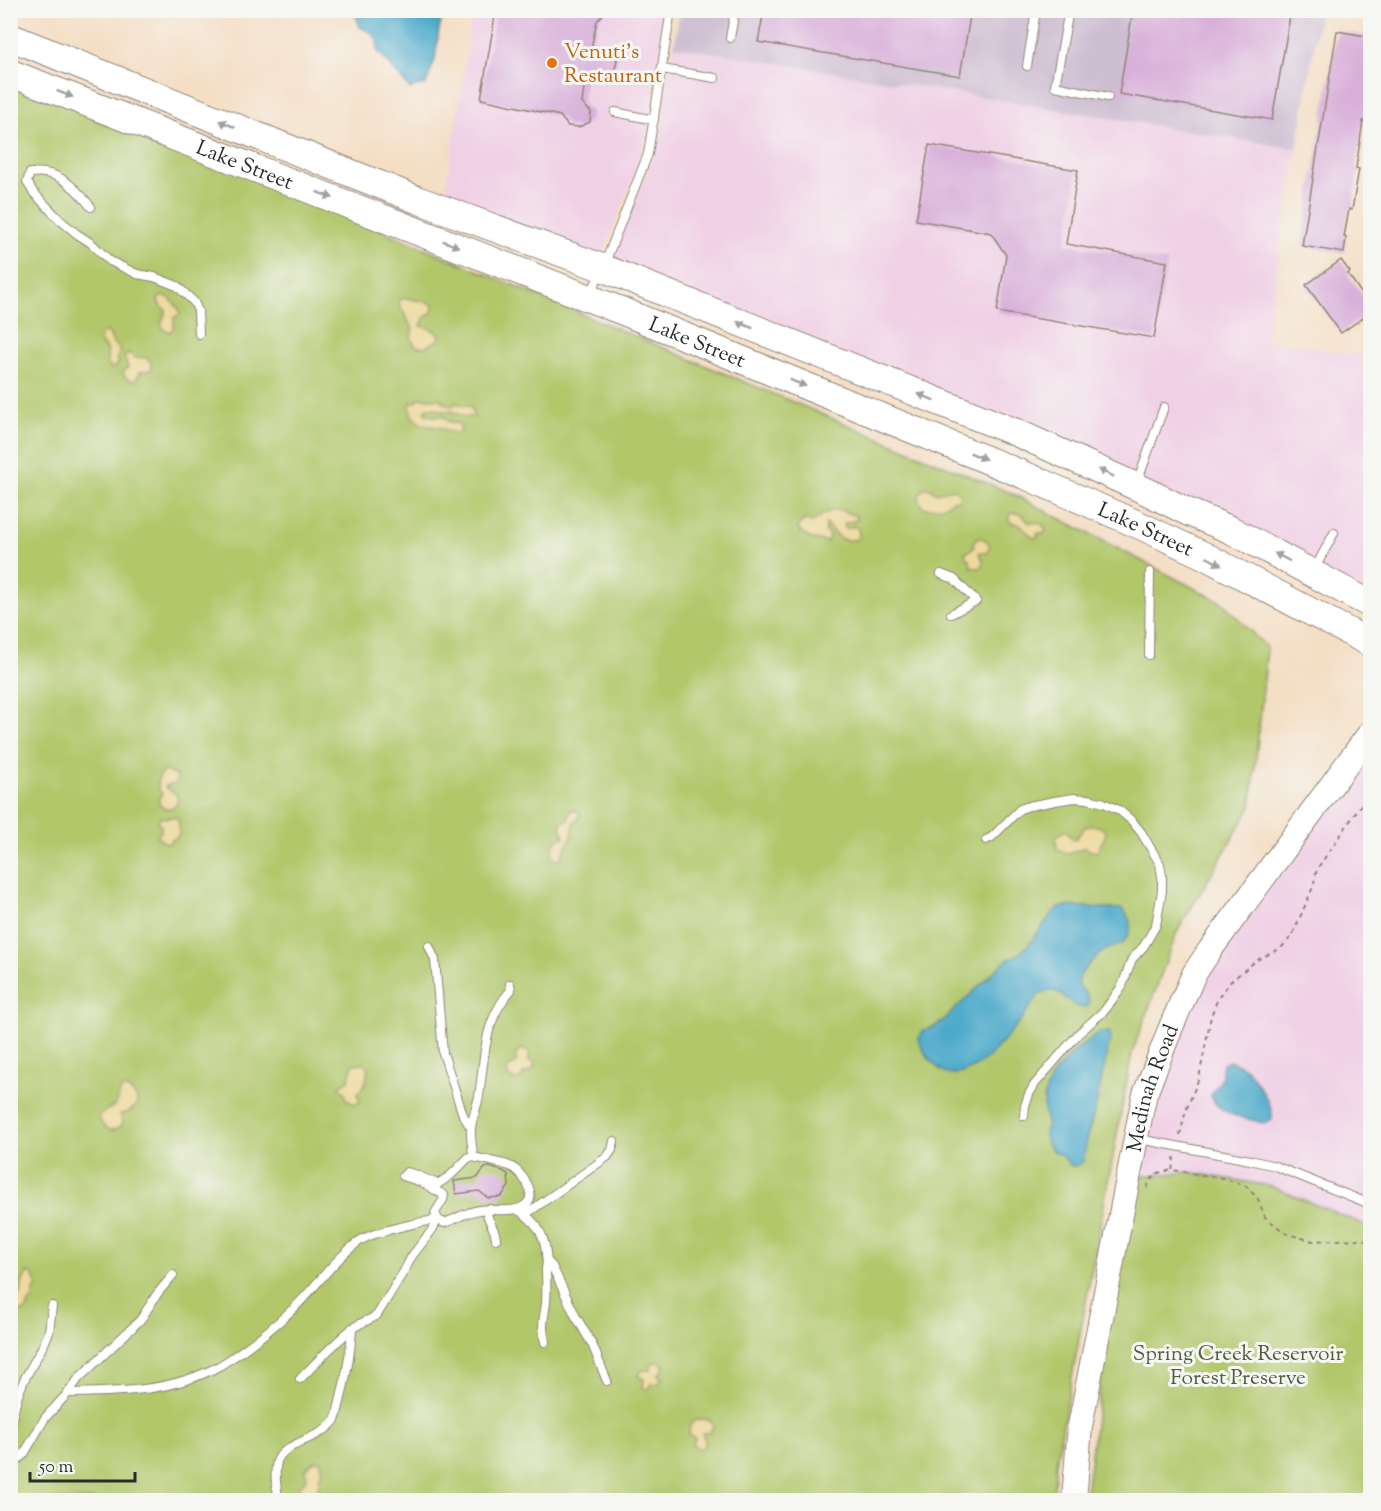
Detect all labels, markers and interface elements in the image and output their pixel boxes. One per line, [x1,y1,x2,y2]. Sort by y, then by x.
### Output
place label: Venuti's Restaurant [564,38,662,92]
marker: Venuti's Restaurant [545,56,559,70]
one-way arrow [56,89,74,99]
one-way arrow [218,119,236,129]
street label: Lake Street [191,134,297,199]
one-way arrow [316,190,334,200]
one-way arrow [442,240,460,249]
street label: Lake Street [644,310,749,377]
one-way arrow [736,320,754,329]
one-way arrow [789,379,807,388]
one-way arrow [917,392,935,402]
one-way arrow [970,451,988,461]
one-way arrow [1097,467,1115,477]
street label: Lake Street [1093,496,1198,565]
one-way arrow [1273,552,1290,562]
one-way arrow [1206,556,1223,566]
street label: Medinah Road [1121,1020,1188,1155]
park label: Spring Creek Reservoir Forest Preserve [1133,1340,1343,1394]
scale bar [30,1445,135,1483]
text: 50 m [38,1455,74,1481]

